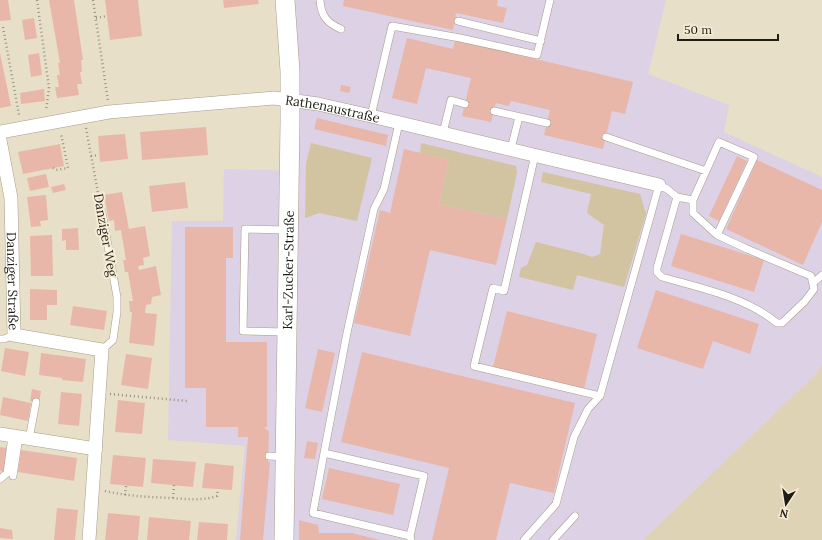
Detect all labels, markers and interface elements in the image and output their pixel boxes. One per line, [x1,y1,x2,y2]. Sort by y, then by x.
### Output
scale bar [678,16,778,42]
text: 50 m [684,22,712,37]
street label: Rathenaustraße [284,92,382,127]
street label: Danziger Weg [90,192,121,279]
street label: Karl-Zucker-Straße [279,210,298,330]
street label: Danziger Straße [3,232,22,330]
north arrow [766,484,806,524]
text: N [778,506,790,522]

